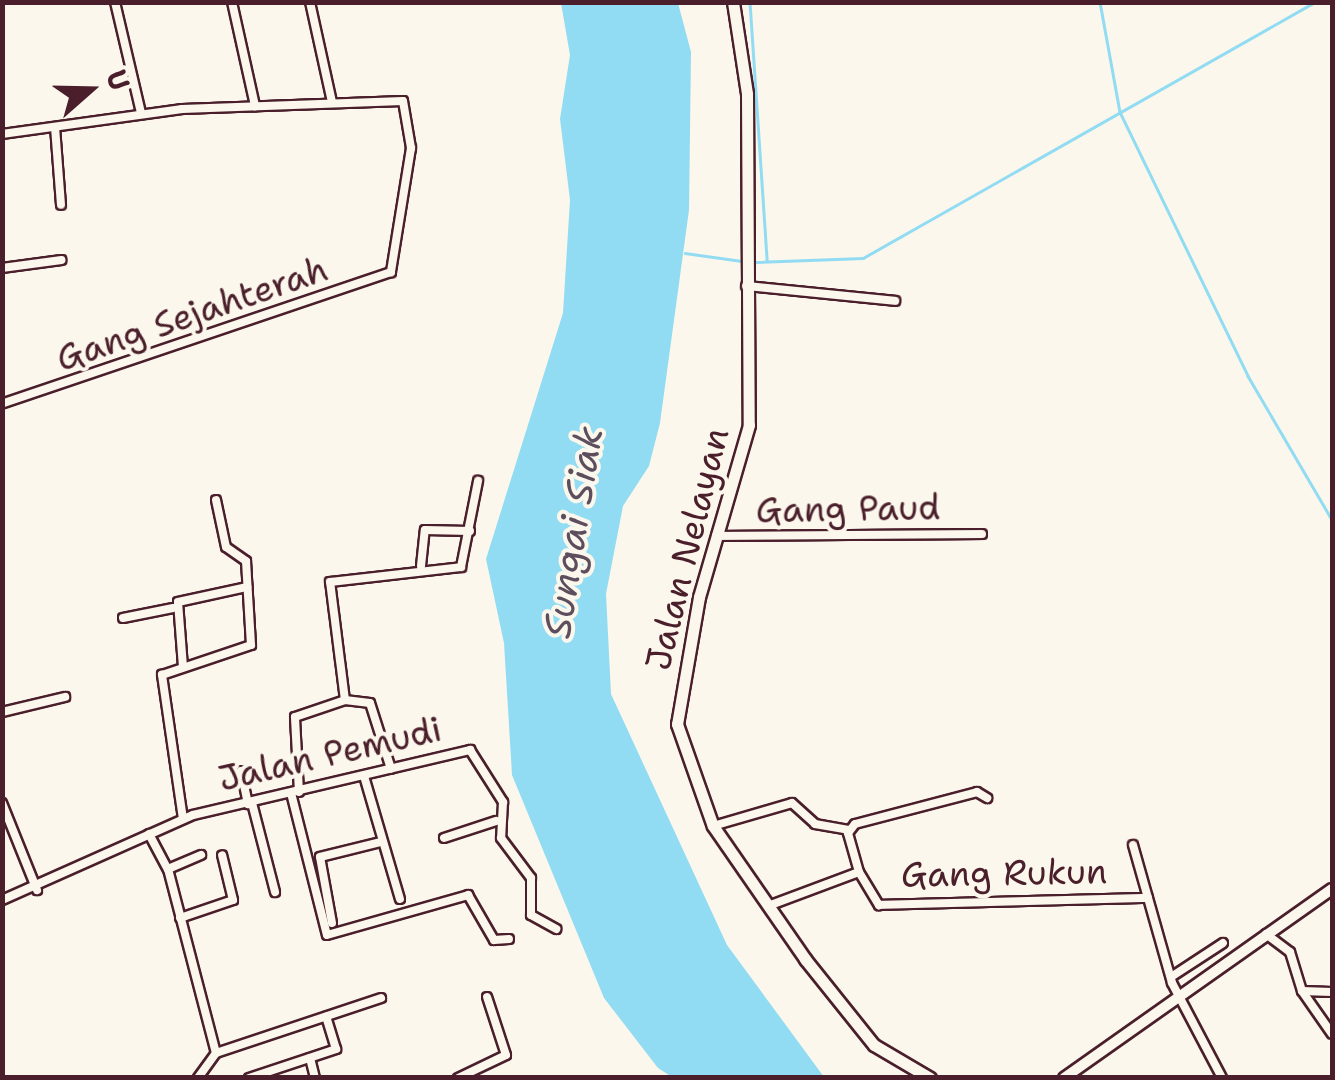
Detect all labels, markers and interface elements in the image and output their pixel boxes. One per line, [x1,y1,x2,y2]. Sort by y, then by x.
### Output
north arrow [40,40,140,140]
text: U [97,64,139,95]
street label: Gang Sejahterah [51,248,333,380]
water label: Sungai Siak [534,423,612,641]
street label: Jalan Nelayan [637,423,737,675]
street label: Gang Paud [755,486,941,532]
street label: Jalan Pemudi [214,708,446,800]
street label: Gang Rukun [900,850,1108,896]

